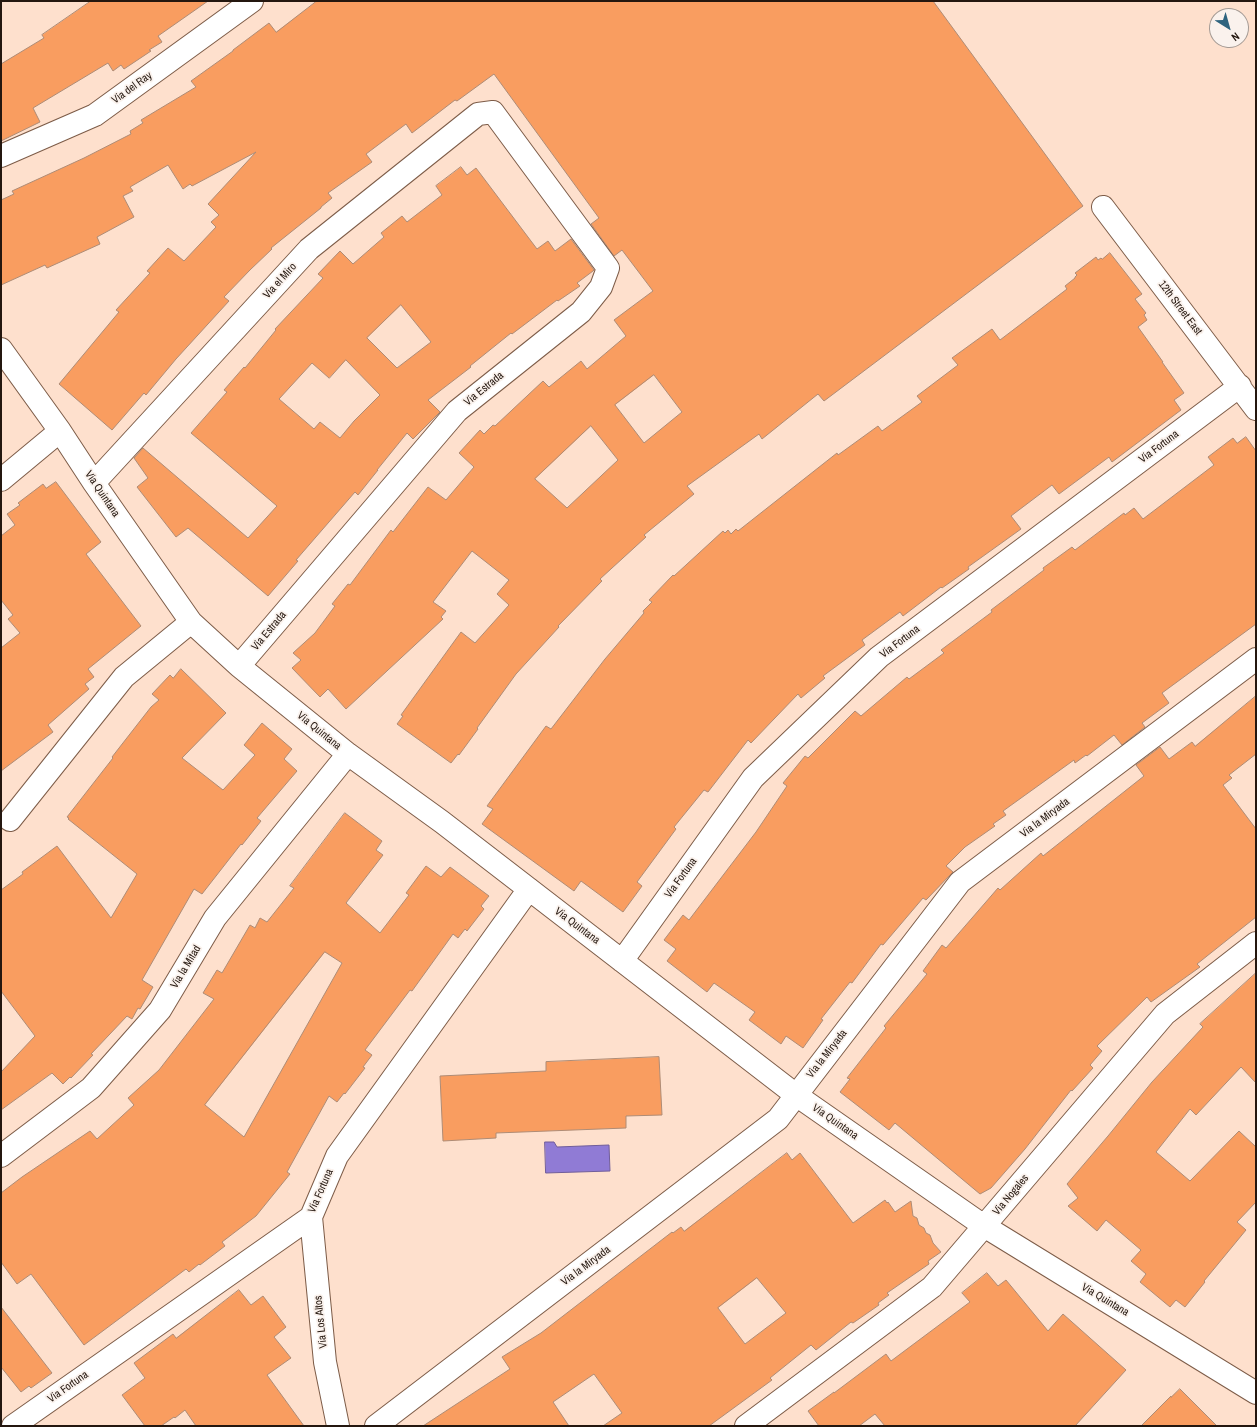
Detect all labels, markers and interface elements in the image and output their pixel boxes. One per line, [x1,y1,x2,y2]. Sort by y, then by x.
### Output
north arrow [1209,8,1249,48]
text: N [1229,29,1242,44]
street label: Via del Ray [109,69,155,107]
street label: Via el Miro [261,260,299,302]
street label: 12th Street East [1155,278,1205,338]
street label: Via Estrada [462,369,506,409]
street label: Via Fortuna [1136,428,1182,466]
street label: Via Quintana [82,468,122,520]
street label: Via Estrada [249,609,289,653]
street label: Via Fortuna [877,623,923,661]
street label: Via Quintana [294,709,344,753]
street label: Via la Miryada [1018,795,1072,841]
street label: Via Fortuna [662,855,700,901]
street label: Via Quintana [552,905,602,947]
street label: Via la Mitad [168,943,204,991]
street label: Via la Miryada [804,1027,850,1081]
street label: Via Quintana [810,1101,860,1143]
street label: Via Fortuna [306,1167,336,1215]
street label: Via Nogales [990,1172,1032,1218]
street label: Via la Miryada [559,1243,613,1289]
street label: Via Quintana [1079,1281,1131,1319]
street label: Via Los Altos [312,1295,330,1349]
street label: Via Fortuna [45,1368,91,1406]

